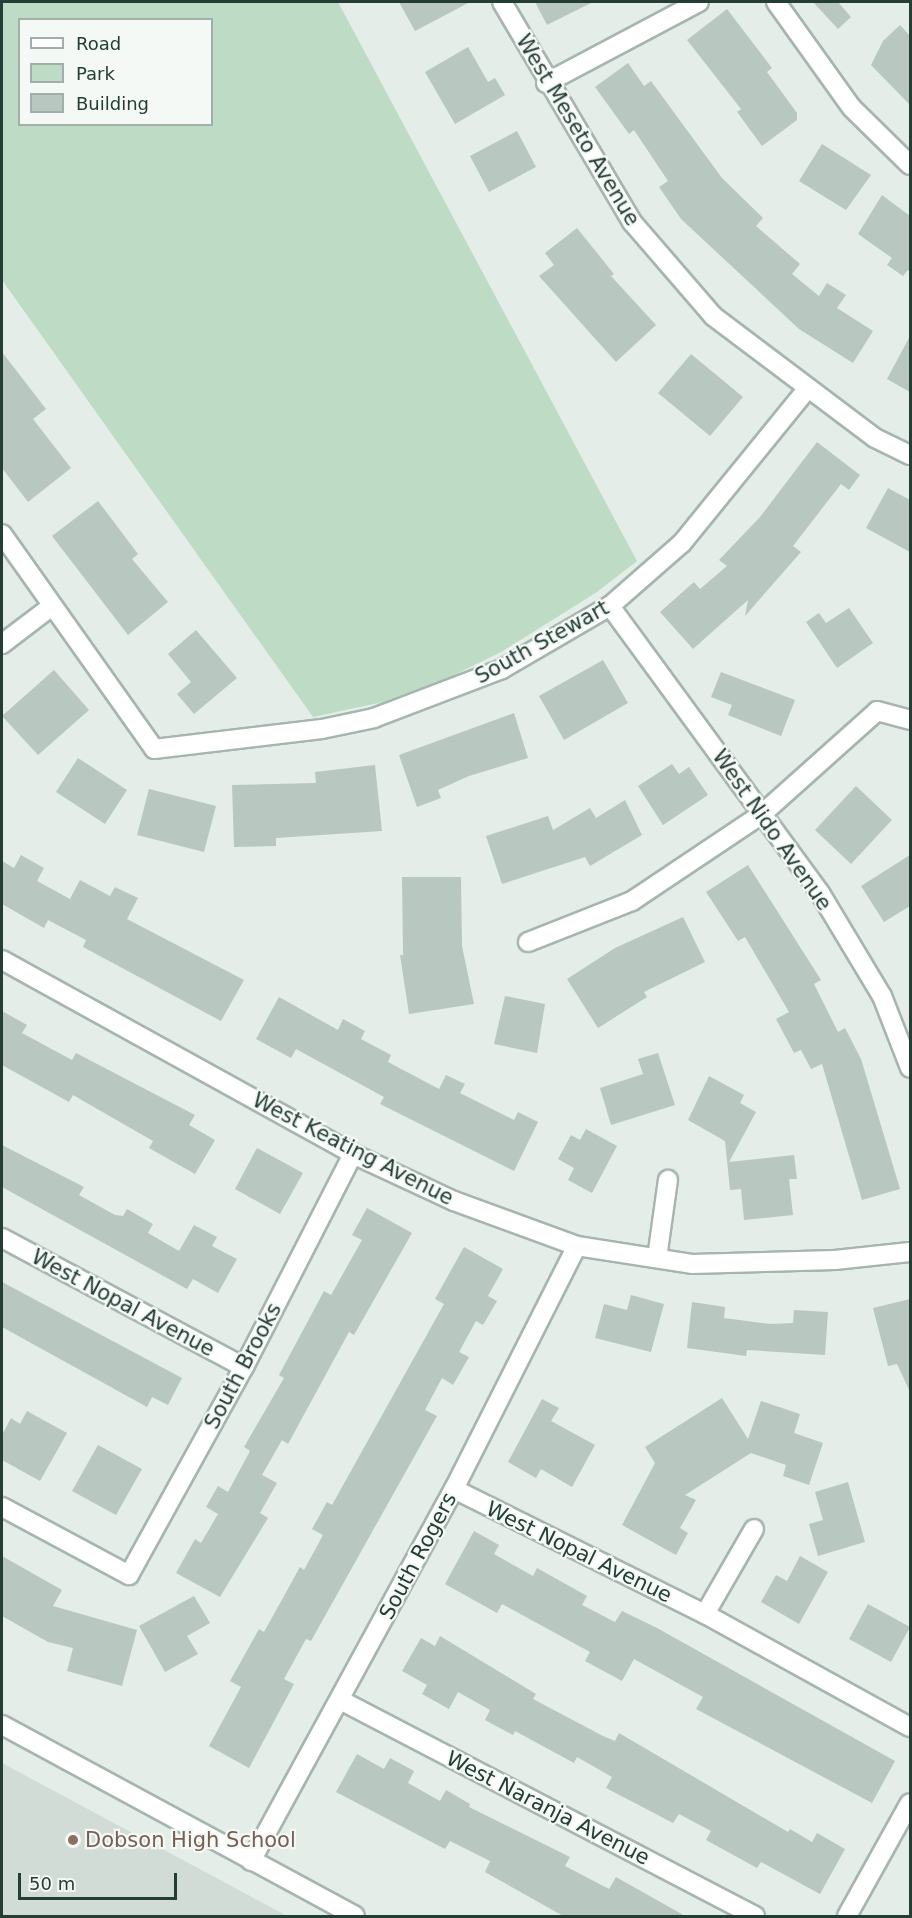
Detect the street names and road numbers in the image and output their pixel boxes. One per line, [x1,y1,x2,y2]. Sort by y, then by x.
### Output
street label: West Meseto Avenue [511,30,645,230]
street label: South Stewart [471,595,613,689]
street label: West Nido Avenue [707,745,837,915]
street label: West Keating Avenue [248,1087,458,1211]
street label: West Nopal Avenue [27,1244,219,1362]
street label: South Brooks [199,1299,287,1433]
street label: South Rogers [374,1488,462,1624]
street label: West Nopal Avenue [482,1496,676,1608]
street label: West Naranja Avenue [442,1746,654,1870]

